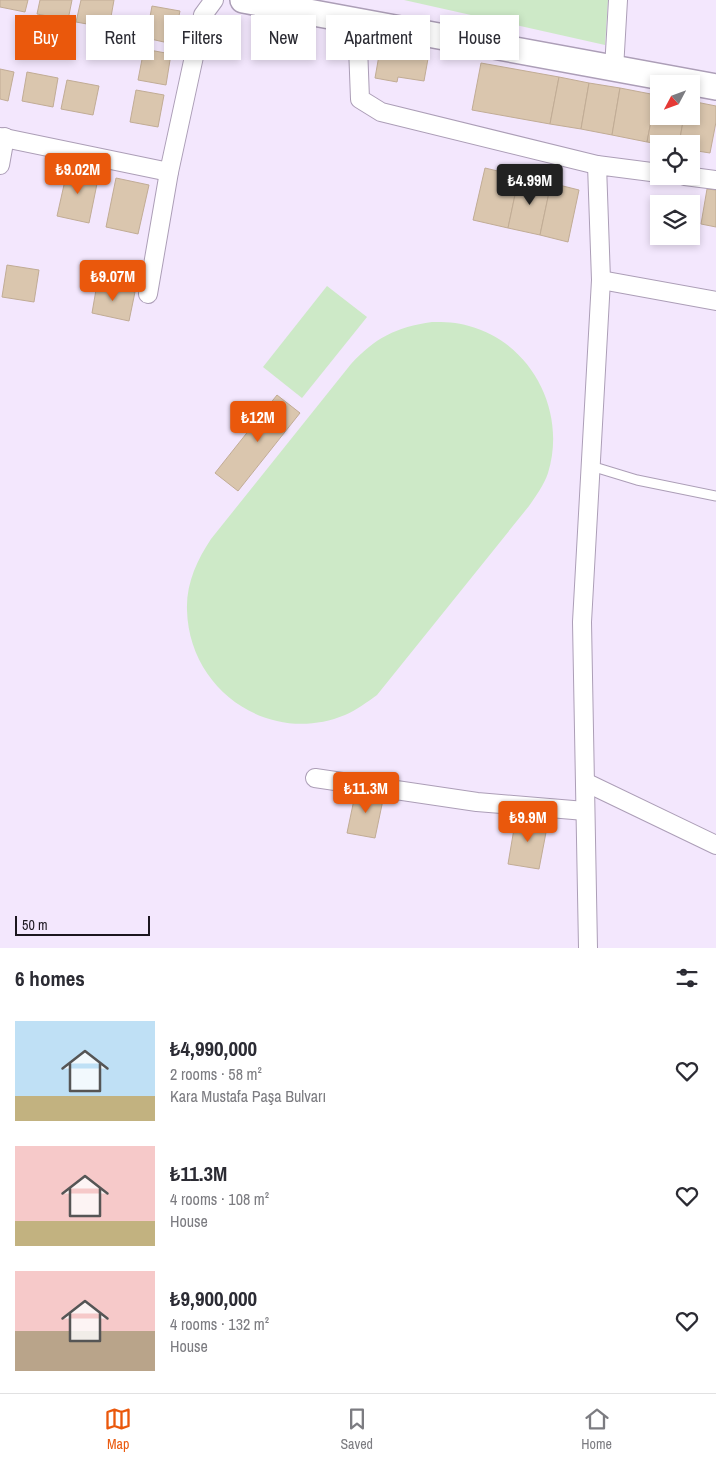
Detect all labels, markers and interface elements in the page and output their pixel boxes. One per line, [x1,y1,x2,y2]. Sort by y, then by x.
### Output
chip: Buy [15,15,76,60]
chip: Rent [86,15,154,60]
chip: Filters [164,15,241,60]
chip: New [251,15,316,60]
chip: Apartment [326,15,430,60]
chip: House [440,15,519,60]
north arrow [650,75,700,125]
map controls [650,75,700,245]
button: locate [650,135,700,185]
pin: ₺9.02M [37,152,119,195]
text: ₺9.02M [56,158,100,180]
pin: ₺4.99M [489,164,571,206]
text: ₺4.99M [508,169,552,191]
button: layers [650,195,700,245]
pin: ₺9.07M [72,260,154,302]
text: ₺9.07M [91,265,135,287]
pin: ₺12M [228,400,288,443]
text: ₺12M [241,406,275,428]
pin: ₺11.3M [325,772,407,814]
text: ₺11.3M [344,777,388,799]
pin: ₺9.9M [493,800,563,843]
text: ₺9.9M [509,806,547,828]
scale bar [15,913,150,936]
text: 50 m [22,916,48,934]
text: 6 homes [15,964,85,993]
icon: filters [673,964,701,992]
text: ₺4,990,000 [170,1034,257,1063]
icon: home [55,1041,115,1101]
icon: heart [673,1057,701,1085]
text: 2 rooms · 58 m² [170,1063,262,1085]
text: Kara Mustafa Paşa Bulvarı [170,1085,326,1107]
text: ₺11.3M [170,1159,227,1188]
icon: home [55,1166,115,1226]
icon: heart [673,1182,701,1210]
text: 4 rooms · 108 m² [170,1188,269,1210]
text: House [170,1210,208,1232]
text: ₺9,900,000 [170,1284,257,1313]
icon: home [55,1291,115,1351]
icon: heart [673,1307,701,1335]
text: 4 rooms · 132 m² [170,1313,269,1335]
text: House [170,1335,208,1357]
tab: Map [104,1405,132,1453]
tab: Saved [340,1405,373,1453]
tab: Home [581,1405,612,1453]

